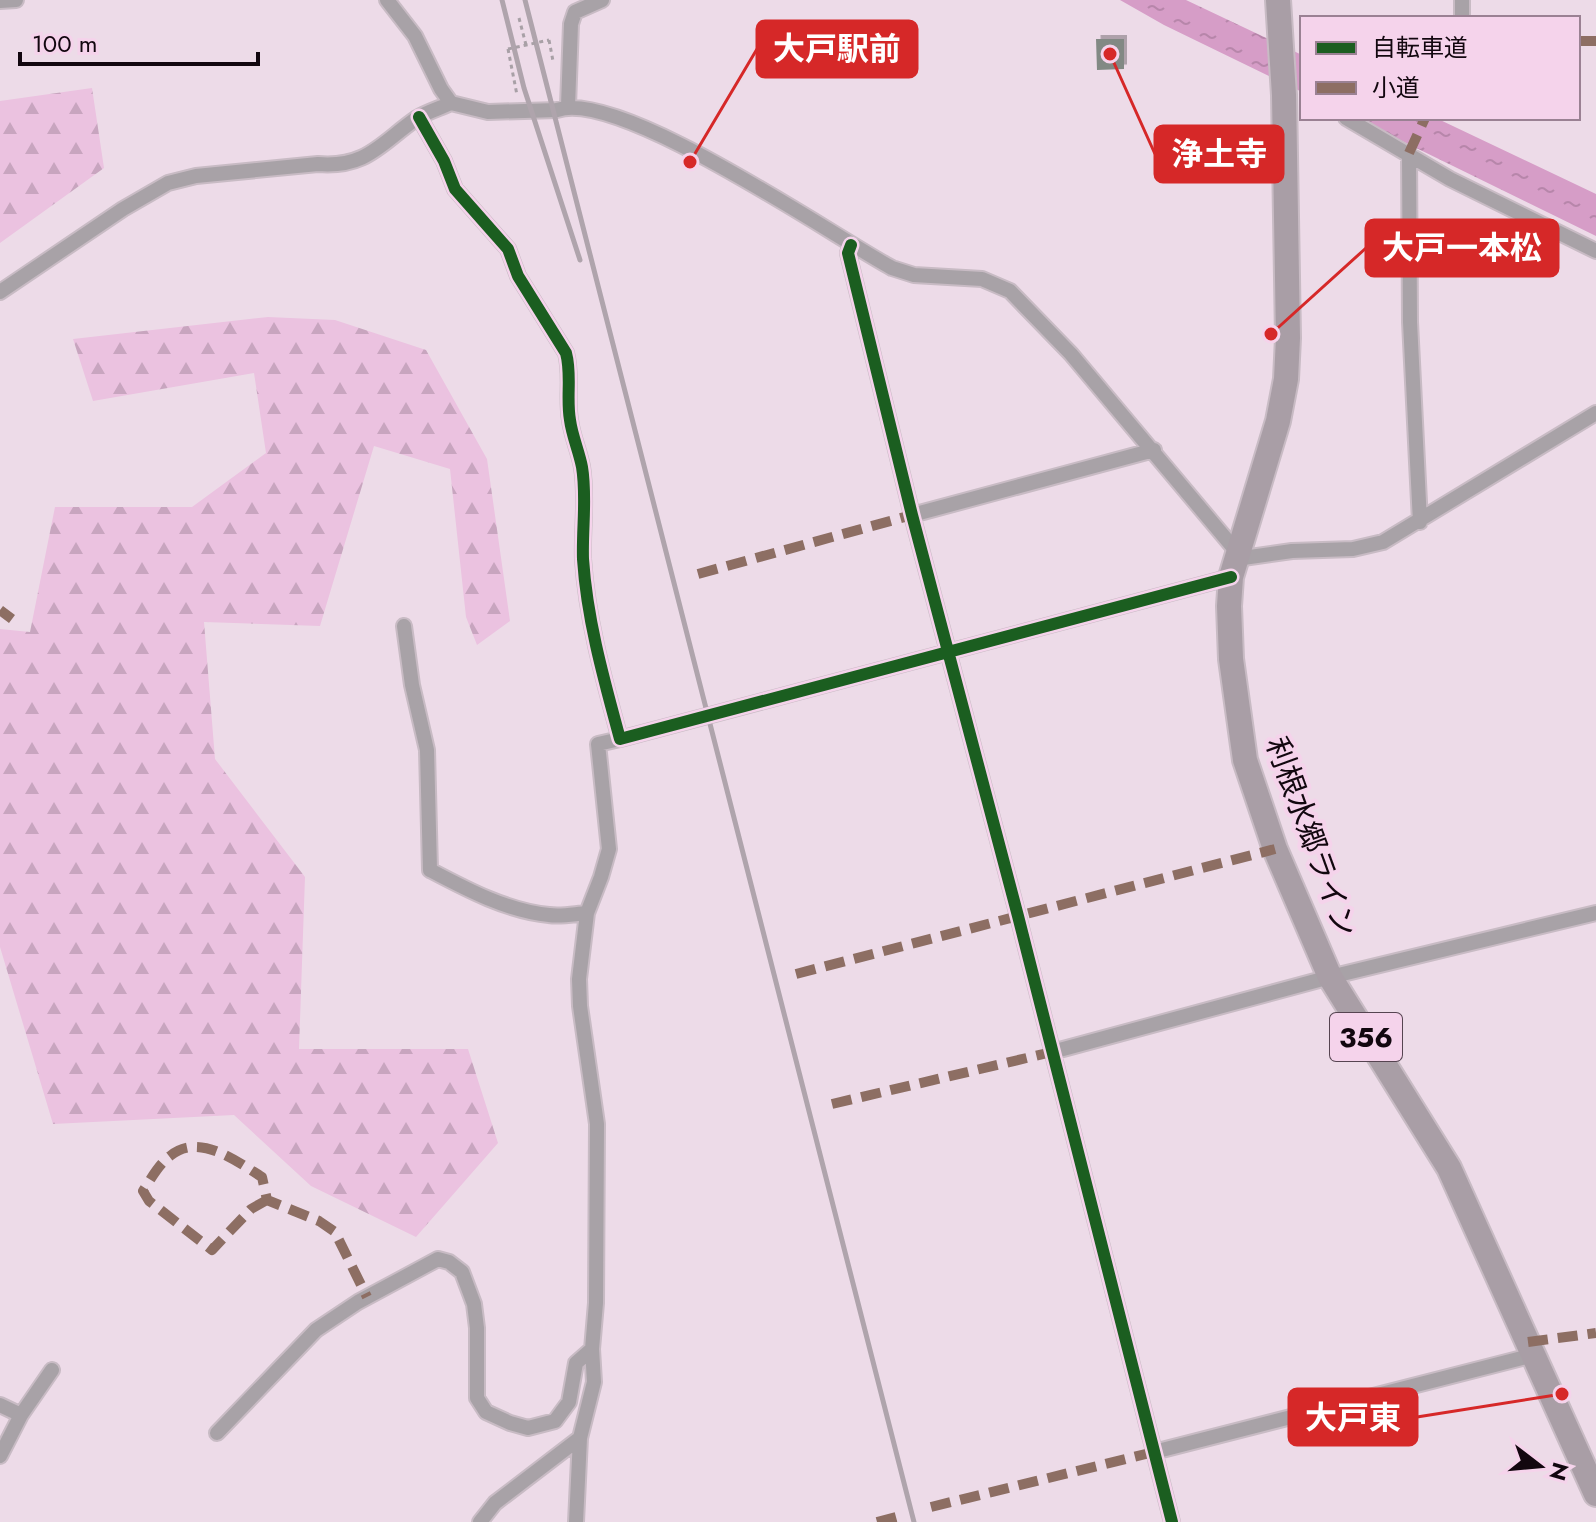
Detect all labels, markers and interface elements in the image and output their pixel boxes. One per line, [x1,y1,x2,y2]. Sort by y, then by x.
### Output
scale bar [20,16,258,66]
legend [1300,16,1580,120]
callout: 大戸駅前 [757,21,917,77]
text: 100 m [32,26,98,61]
text: 大戸駅前 [773,26,901,72]
text: 自転車道 [1372,30,1468,65]
text: 小道 [1372,70,1420,105]
callout: 浄土寺 [1155,126,1283,182]
text: 浄土寺 [1171,131,1267,177]
callout: 大戸一本松 [1366,220,1558,276]
text: 大戸一本松 [1382,225,1542,271]
street label: 利根水郷ライン [1255,731,1368,943]
road number: 356 [1330,1013,1402,1061]
callout: 大戸東 [1289,1389,1417,1445]
text: 大戸東 [1305,1395,1401,1441]
north arrow [1500,1426,1580,1506]
text: N [1541,1459,1577,1484]

